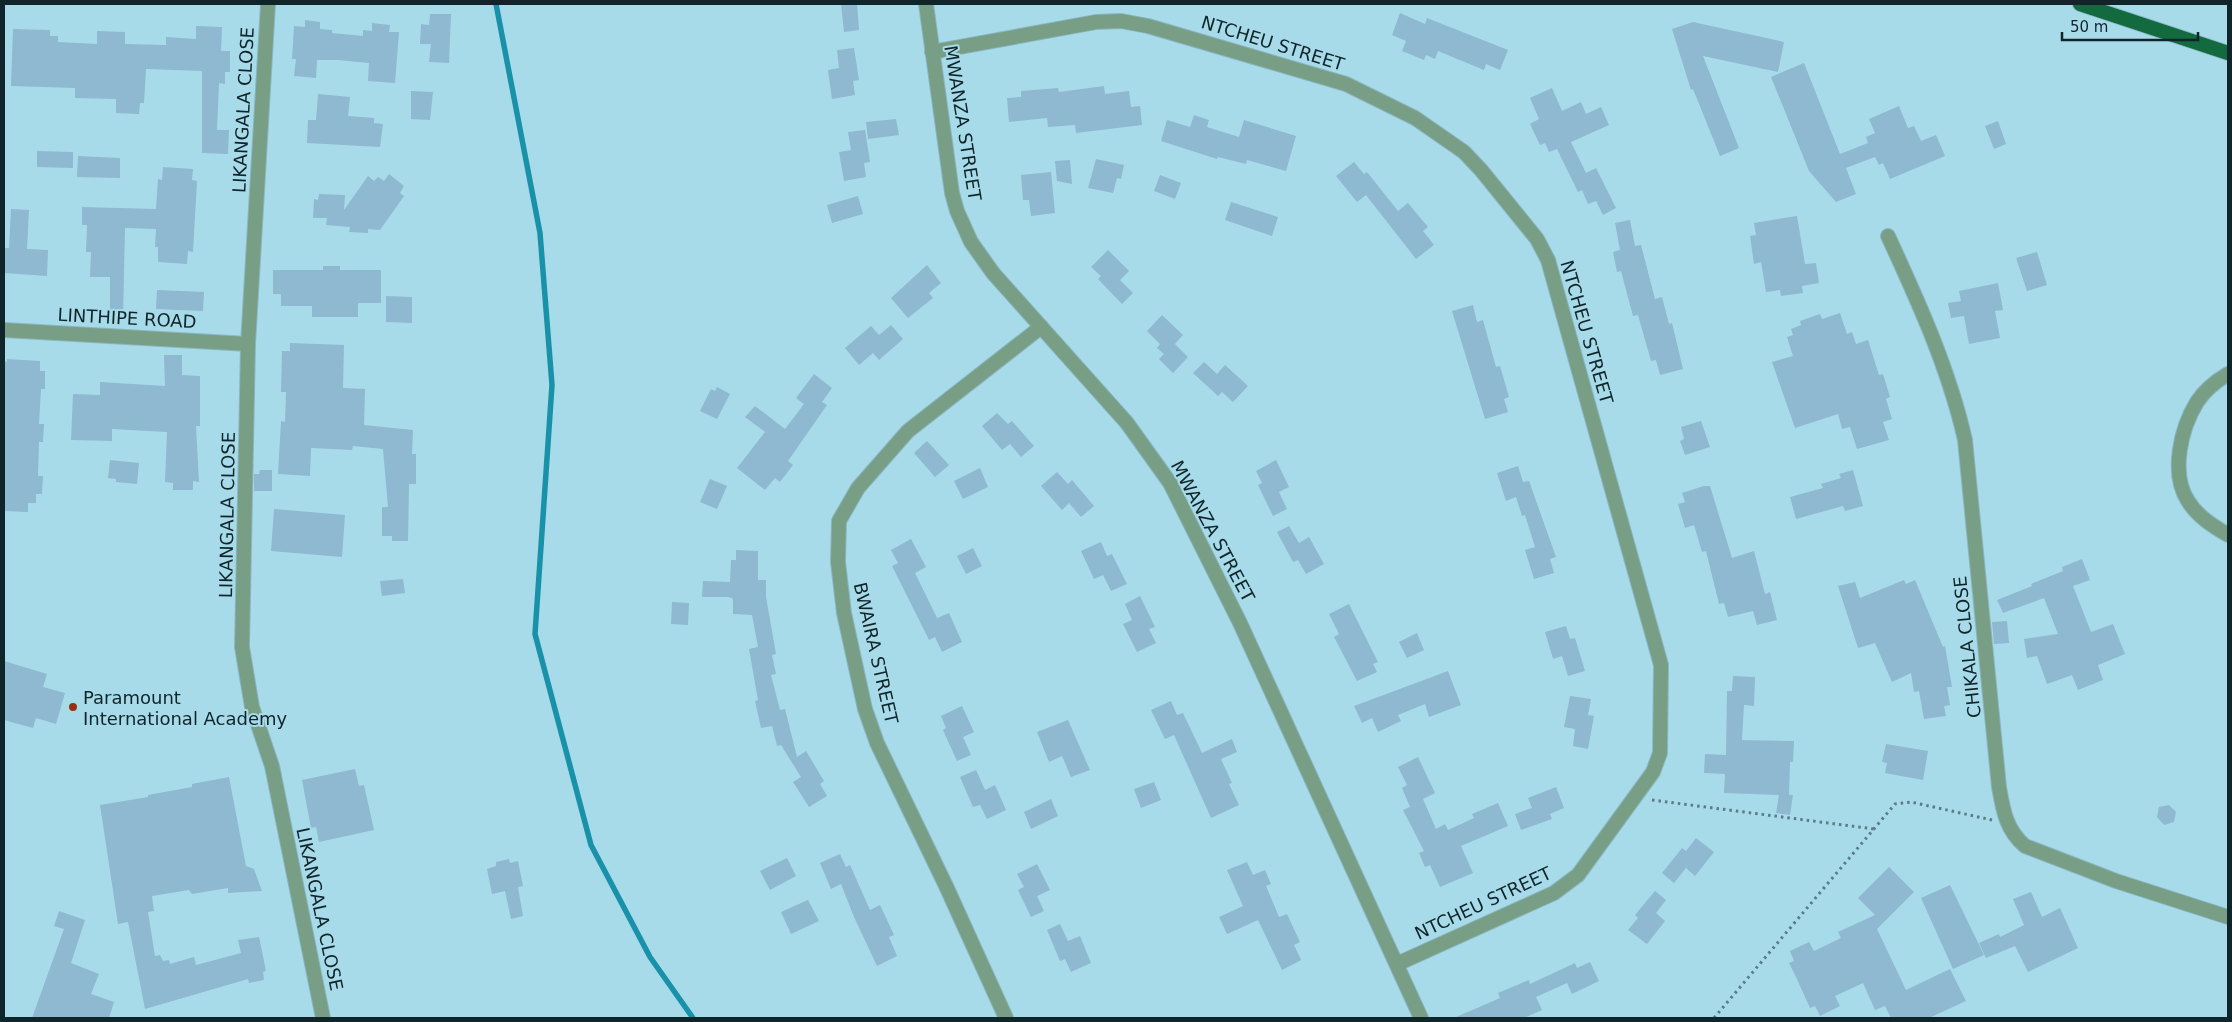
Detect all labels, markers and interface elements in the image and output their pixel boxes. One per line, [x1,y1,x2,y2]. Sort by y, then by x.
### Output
scale bar [2062,10,2198,42]
street label: NTCHEU STREET [1199,11,1348,75]
text: 50 m [2070,18,2108,36]
street label: LIKANGALA CLOSE [228,26,258,194]
street label: MWANZA STREET [940,44,986,203]
street label: NTCHEU STREET [1556,258,1618,407]
street label: LINTHIPE ROAD [57,304,197,332]
street label: LIKANGALA CLOSE [215,432,239,598]
street label: MWANZA STREET [1167,457,1260,606]
street label: CHIKALA CLOSE [1949,575,1985,719]
street label: BWAIRA STREET [850,580,903,727]
place label: Paramount International Academy [83,687,288,729]
marker: Paramount International Academy [67,701,79,713]
street label: LIKANGALA CLOSE [292,826,348,992]
street label: NTCHEU STREET [1411,862,1556,944]

